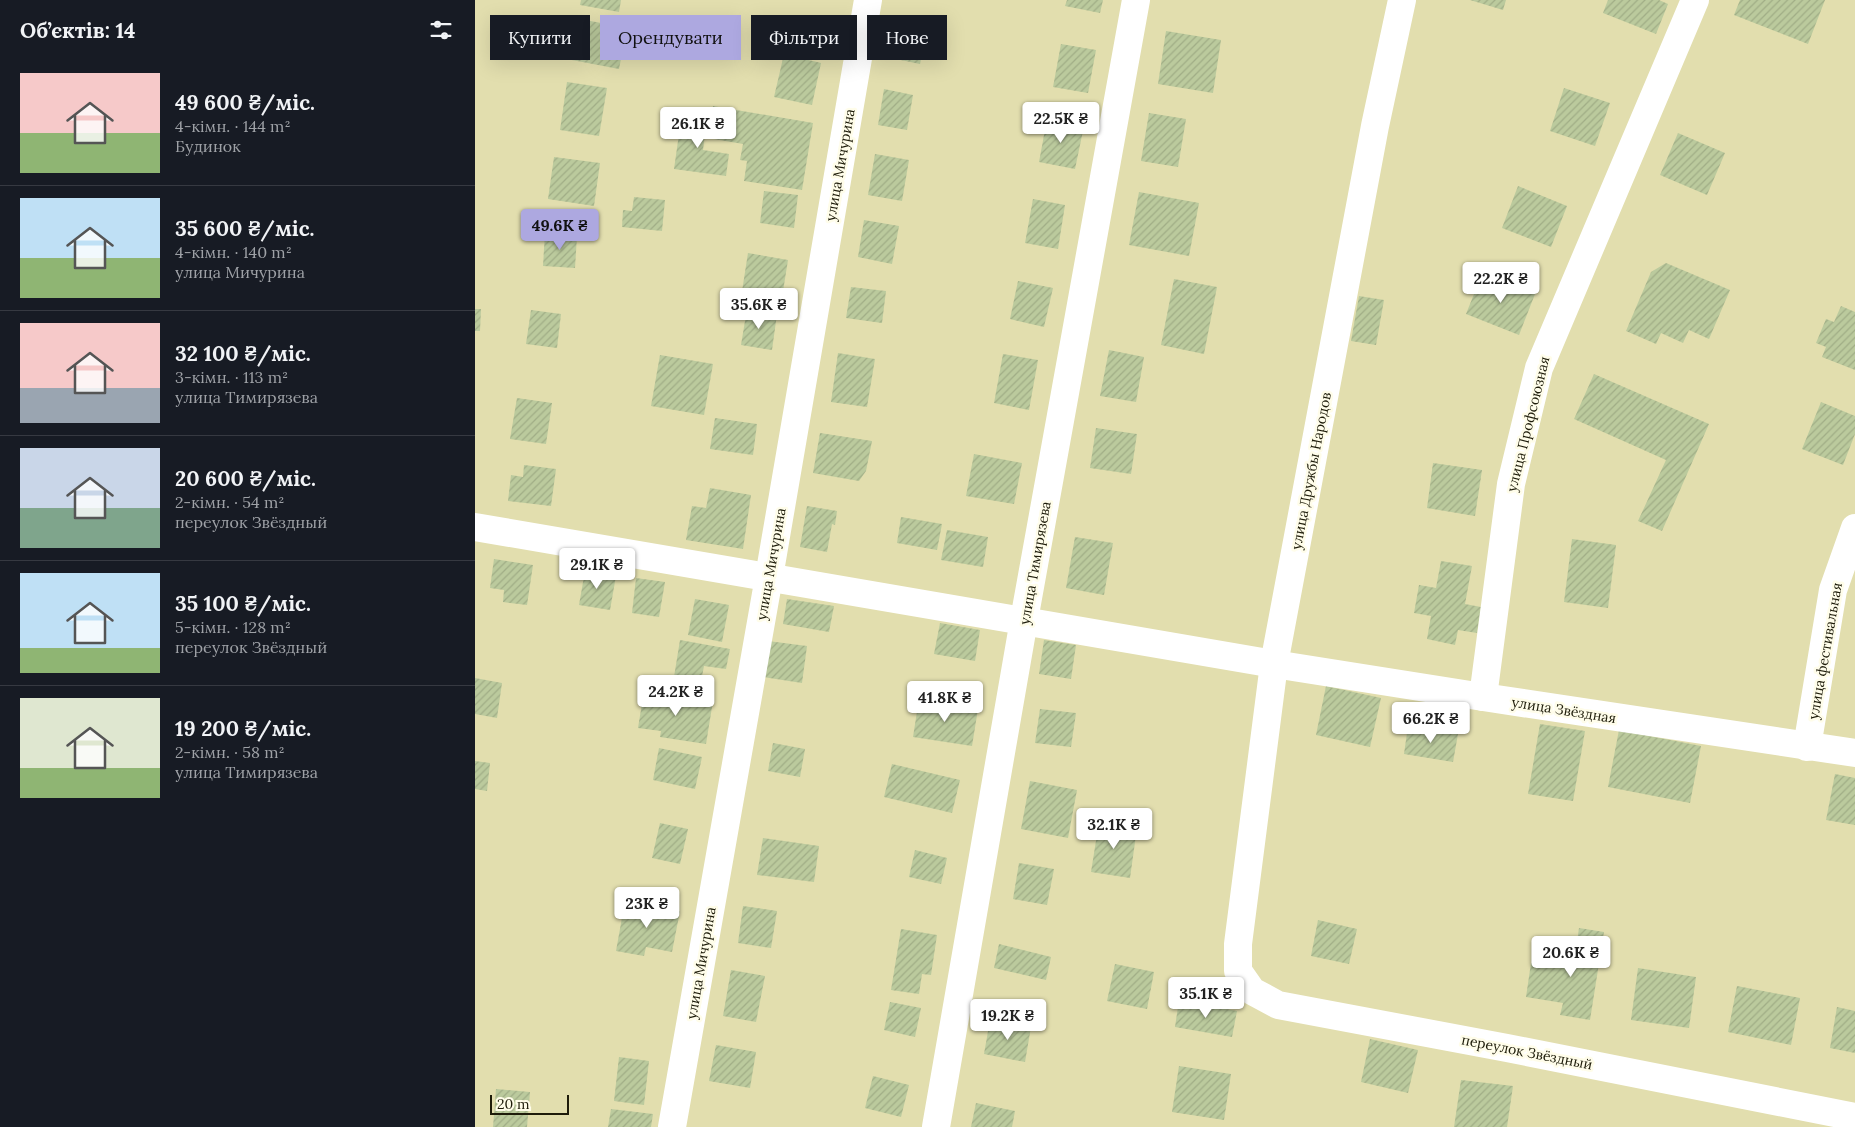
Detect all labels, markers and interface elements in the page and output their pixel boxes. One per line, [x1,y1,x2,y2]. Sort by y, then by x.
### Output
chip: Купити [490,15,590,60]
chip: Орендувати [600,15,741,60]
chip: Фільтри [751,15,857,60]
chip: Нове [867,15,947,60]
icon: filters [427,16,455,44]
text: Об’єктів: 14 [20,17,136,44]
text: 49 600 ₴/міс. [175,89,315,116]
icon: home [60,93,120,153]
pin: 22.5K ₴ [1015,102,1107,144]
pin: 26.1K ₴ [652,106,744,149]
street label: улица Мичурина [821,107,859,223]
text: 22.5K ₴ [1033,108,1089,128]
text: 26.1K ₴ [671,113,725,133]
text: 4-кімн. · 144 m² [175,116,291,136]
text: Будинок [175,136,241,156]
pin: 49.6K ₴ [514,208,606,251]
text: 35 600 ₴/міс. [175,215,314,242]
text: 49.6K ₴ [532,215,588,235]
icon: home [60,218,120,278]
text: 4-кімн. · 140 m² [175,242,292,262]
text: улица Мичурина [175,262,305,282]
pin: 22.2K ₴ [1455,262,1547,304]
text: 22.2K ₴ [1473,268,1529,288]
pin: 35.6K ₴ [713,288,805,330]
text: 35.6K ₴ [731,294,787,314]
text: 32 100 ₴/міс. [175,340,311,367]
icon: home [60,343,120,403]
street label: улица Профсоюзная [1502,354,1554,494]
text: 3-кімн. · 113 m² [175,367,288,387]
text: улица Тимирязева [175,387,318,407]
street label: улица Дружбы Народов [1287,391,1335,551]
text: 20 600 ₴/міс. [175,465,316,492]
icon: home [60,468,120,528]
text: 2-кімн. · 54 m² [175,492,284,512]
street label: улица Тимирязева [1015,500,1055,626]
street label: улица Мичурина [752,506,790,622]
text: переулок Звёздный [175,512,327,532]
pin: 29.1K ₴ [551,548,643,590]
text: 29.1K ₴ [570,554,624,574]
street label: улица фестивальная [1804,581,1846,721]
text: 35 100 ₴/міс. [175,590,311,617]
icon: home [60,593,120,653]
text: 5-кімн. · 128 m² [175,617,291,637]
text: переулок Звёздный [175,637,327,657]
pin: 24.2K ₴ [630,674,722,717]
pin: 41.8K ₴ [899,680,991,723]
text: 24.2K ₴ [648,681,704,701]
text: 41.8K ₴ [918,687,972,707]
street label: улица Звёздная [1510,693,1618,727]
pin: 66.2K ₴ [1385,702,1477,744]
text: 66.2K ₴ [1403,708,1459,728]
text: 19 200 ₴/міс. [175,715,311,742]
icon: home [60,718,120,778]
text: 2-кімн. · 58 m² [175,742,285,762]
text: улица Тимирязева [175,762,318,782]
pin: 32.1K ₴ [1068,808,1160,850]
text: 32.1K ₴ [1087,814,1141,834]
pin: 23K ₴ [612,886,682,929]
text: 23K ₴ [625,893,669,913]
street label: улица Мичурина [682,905,720,1021]
pin: 20.6K ₴ [1525,936,1617,978]
text: 20.6K ₴ [1542,942,1600,962]
pin: 35.1K ₴ [1160,976,1252,1019]
text: 35.1K ₴ [1179,983,1233,1003]
pin: 19.2K ₴ [962,998,1054,1041]
text: 19.2K ₴ [981,1005,1035,1025]
street label: переулок Звёздный [1460,1030,1594,1074]
scale bar [490,1092,569,1115]
text: 20 m [497,1095,529,1113]

